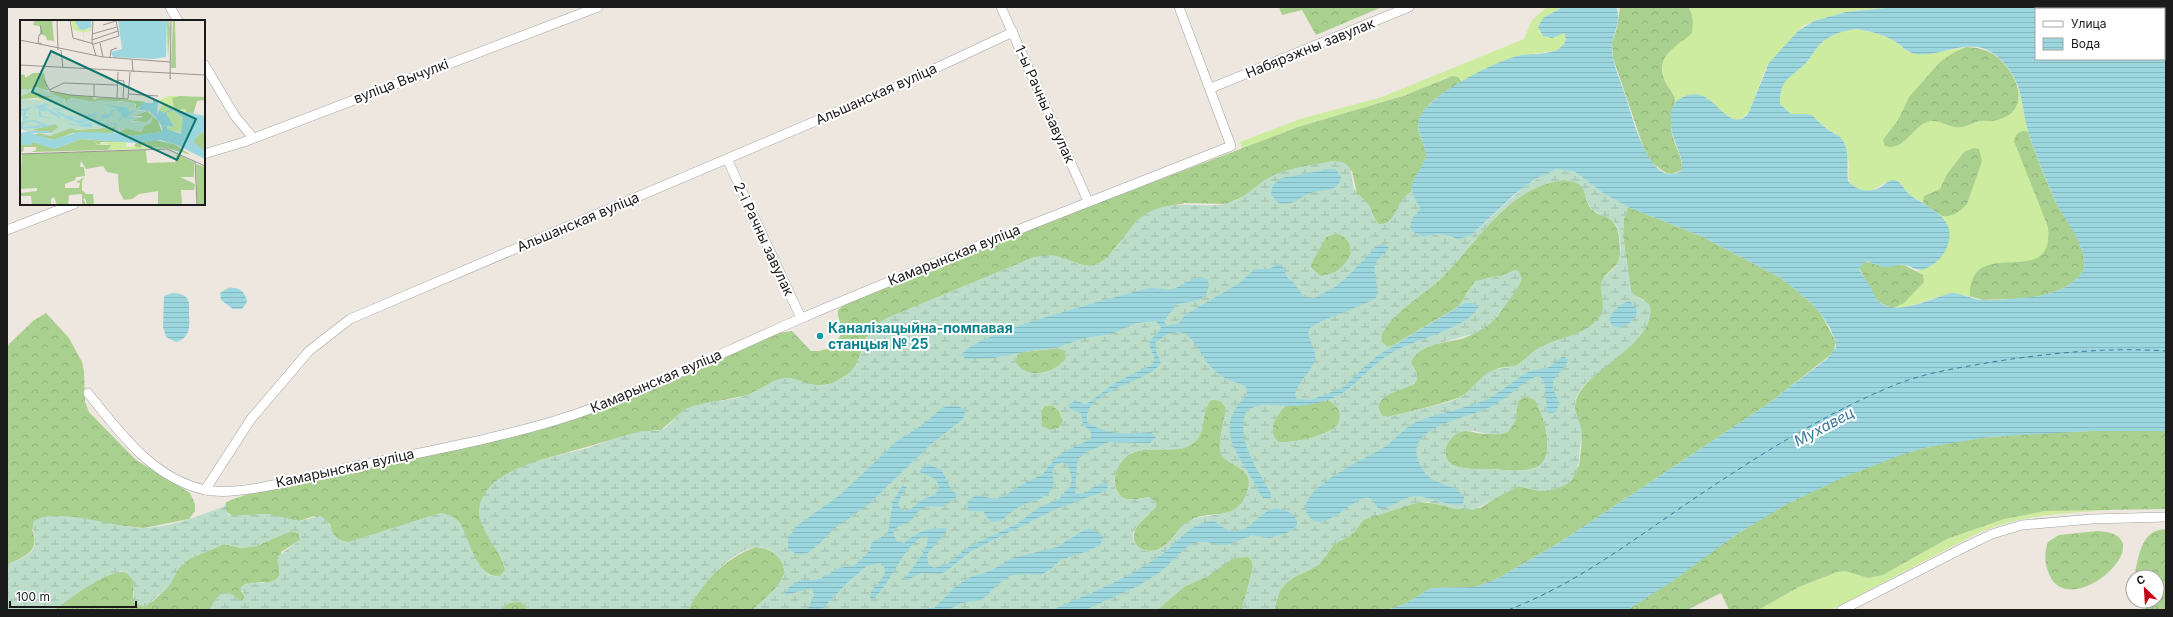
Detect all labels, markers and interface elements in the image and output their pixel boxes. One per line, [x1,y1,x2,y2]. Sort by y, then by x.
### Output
legend [2035,8,2165,60]
street label: Набярэжны завулак [1243,14,1377,81]
text: Улица [2071,16,2106,31]
inset map [20,20,205,205]
text: Вода [2071,36,2100,51]
street label: 1-ы Рачны завулак [1012,42,1079,166]
street label: вуліца Вычулкі [351,55,451,106]
street label: Альшанская вуліца [812,59,939,128]
street label: 2-і Рачны завулак [731,179,798,299]
street label: Альшанская вуліца [514,188,641,255]
street label: Камарынская вуліца [885,220,1022,289]
place label: Каналізацыйна-помпавая станцыя № 25 [828,319,1013,352]
marker: Каналізацыйна-помпавая станцыя № 25 [815,331,825,341]
street label: Камарынская вуліца [588,345,724,416]
water label: Мухавец [1790,403,1857,450]
street label: Камарынская вуліца [274,445,416,490]
north arrow [2125,569,2165,609]
text: С [2134,572,2147,588]
scale bar [10,583,136,609]
text: 100 m [16,589,50,604]

